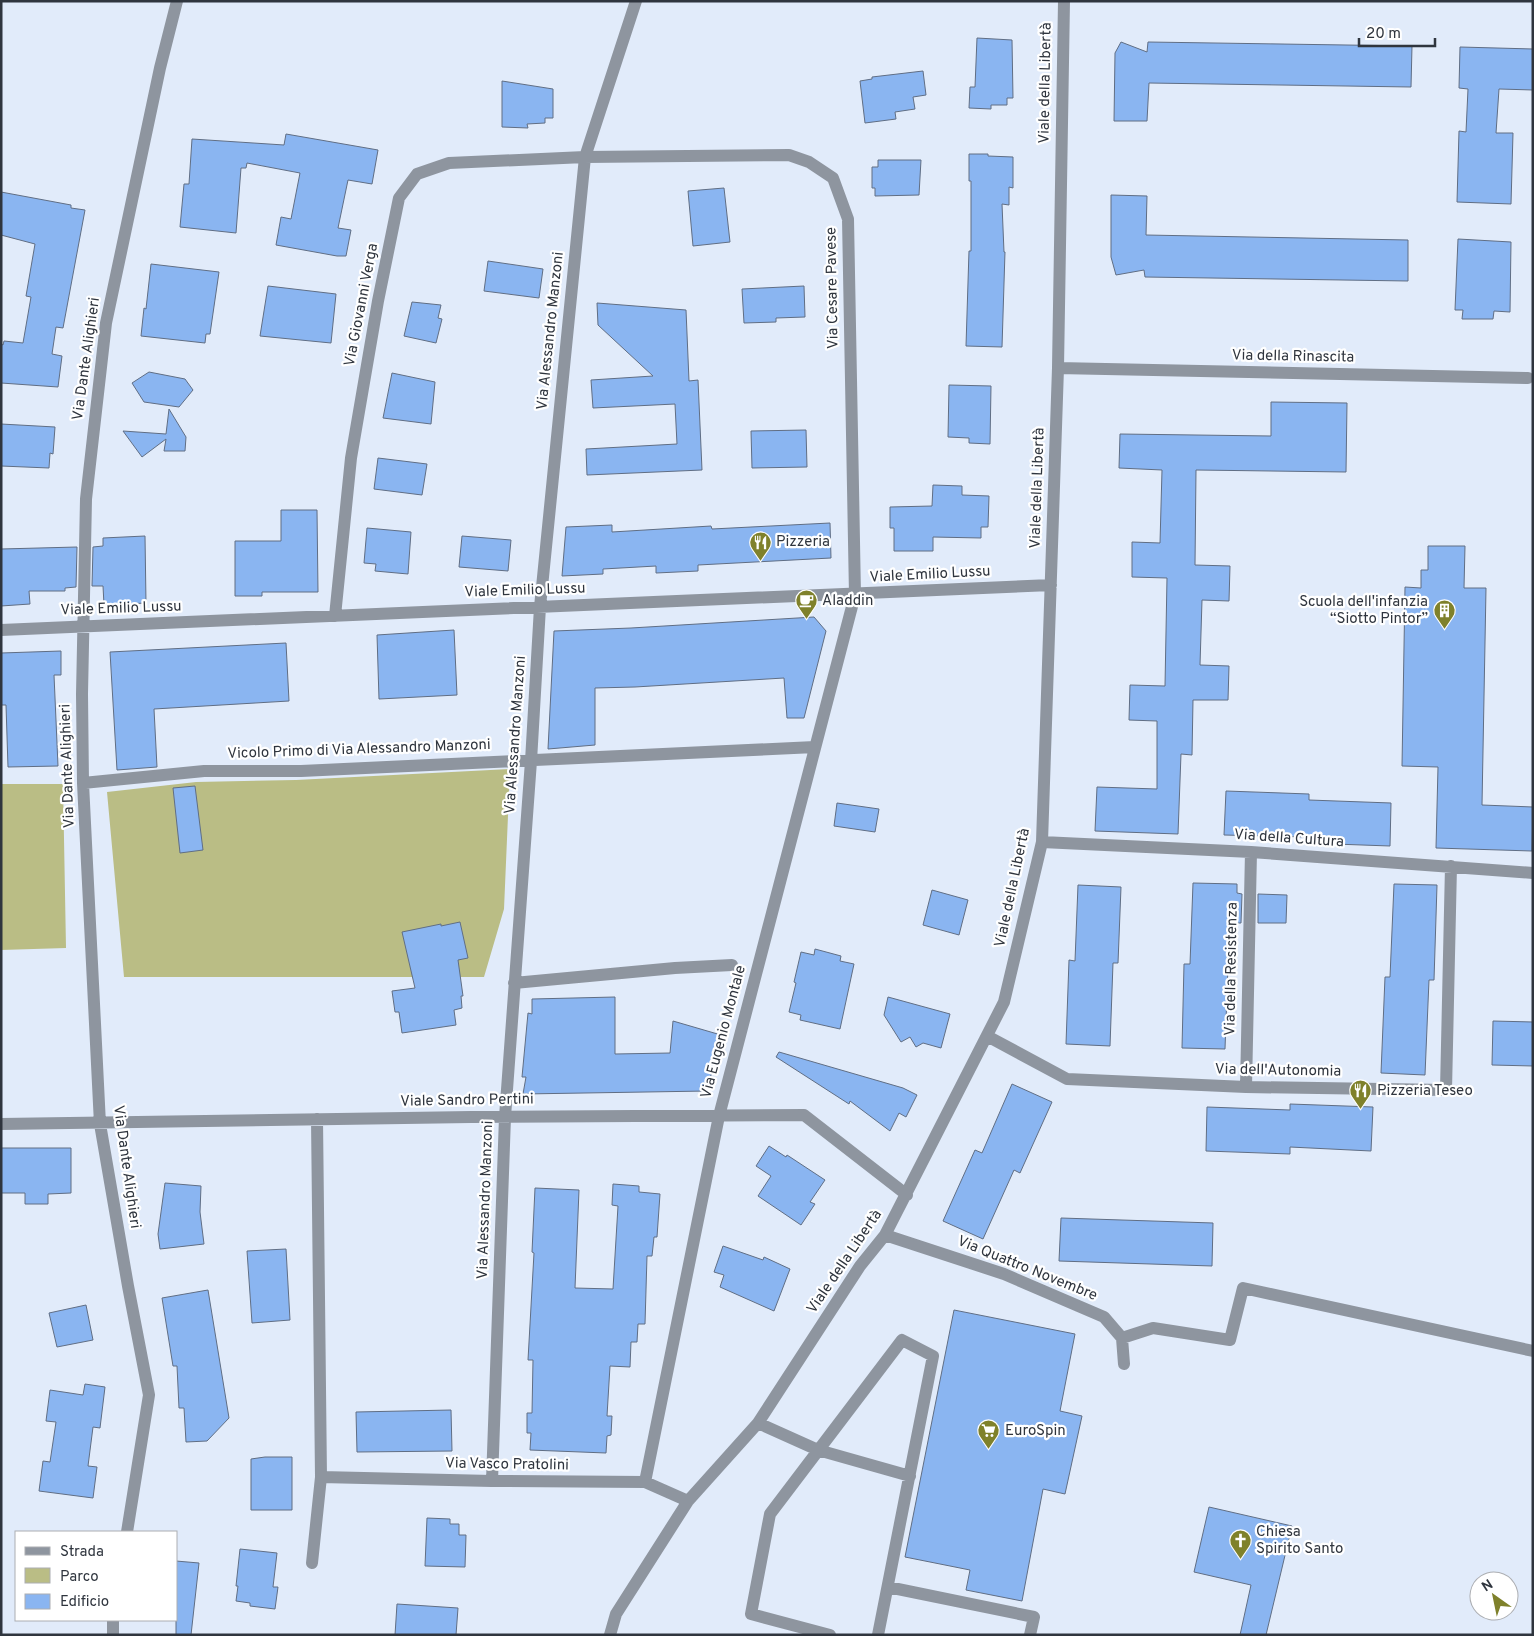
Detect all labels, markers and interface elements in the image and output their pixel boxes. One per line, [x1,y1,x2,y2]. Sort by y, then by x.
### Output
scale bar [1359,15,1435,47]
street label: Viale della Libertà [1035,22,1057,144]
text: 20 m [1366,25,1401,44]
street label: Via Cesare Pavese [822,227,844,349]
street label: Via Giovanni Verga [341,242,383,368]
street label: Via Alessandro Manzoni [533,251,569,411]
street label: Via Dante Alighieri [69,296,105,422]
street label: Via della Rinascita [1232,346,1354,368]
street label: Viale della Libertà [1026,427,1050,549]
restaurant icon: Pizzeria [748,530,772,561]
place label: Pizzeria [776,533,830,552]
street label: Viale Emilio Lussu [869,562,991,588]
street label: Viale Emilio Lussu [464,579,586,603]
cafe icon: Aladdin [794,589,818,620]
place label: Aladdin [822,592,873,611]
place label: Scuola dell'infanzia “Siotto Pintor” [1299,593,1428,629]
street label: Viale Emilio Lussu [60,597,182,621]
building icon: Scuola dell'infanzia “Siotto Pintor” [1432,599,1456,630]
street label: Via Alessandro Manzoni [501,655,531,815]
street label: Via Dante Alighieri [56,704,80,828]
street label: Vicolo Primo di Via Alessandro Manzoni [227,736,491,764]
street label: Via della Cultura [1233,826,1345,852]
street label: Viale della Libertà [991,827,1035,949]
street label: Via della Resistenza [1221,902,1243,1036]
street label: Via Eugenio Montale [697,963,751,1101]
street label: Via dell'Autonomia [1215,1060,1341,1082]
restaurant icon: Pizzeria Teseo [1349,1079,1373,1110]
place label: Pizzeria Teseo [1377,1082,1473,1101]
street label: Viale Sandro Pertini [400,1090,534,1112]
street label: Via Dante Alighieri [108,1104,144,1230]
street label: Via Alessandro Manzoni [474,1120,498,1280]
street label: Viale della Libertà [803,1206,887,1318]
street label: Via Quattro Novembre [954,1232,1100,1306]
supermarket icon: EuroSpin [977,1419,1001,1450]
place label: EuroSpin [1005,1422,1066,1441]
street label: Via Vasco Pratolini [445,1454,569,1476]
place label: Chiesa Spirito Santo [1256,1523,1343,1559]
church icon: Chiesa Spirito Santo [1228,1529,1252,1560]
legend [15,1531,178,1621]
text: Strada [60,1543,104,1562]
text: Parco [60,1568,99,1587]
north arrow [1469,1571,1519,1621]
text: N [1479,1576,1497,1596]
text: Edificio [60,1593,109,1612]

